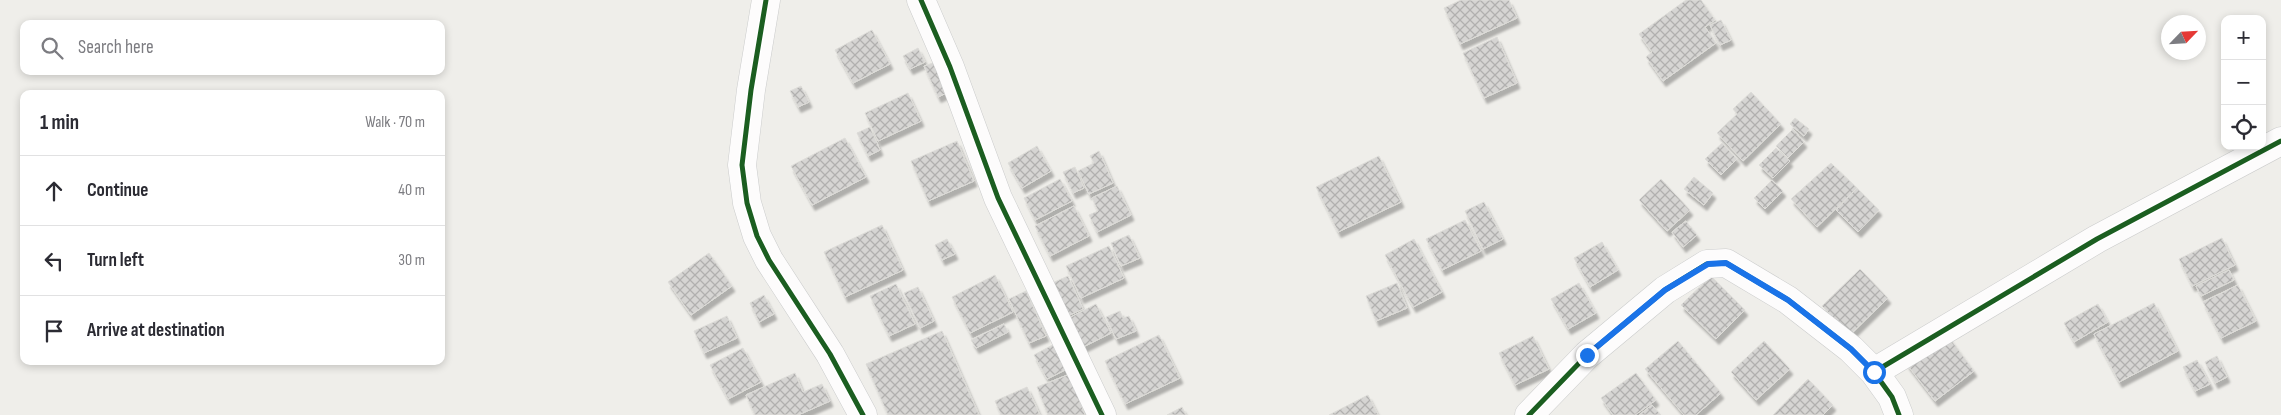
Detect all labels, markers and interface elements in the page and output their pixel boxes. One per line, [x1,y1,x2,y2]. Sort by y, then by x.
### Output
north arrow [2161,15,2206,60]
map controls [2221,15,2266,150]
button: + [2221,15,2266,60]
search box [20,20,445,75]
icon: search [38,34,66,62]
text: Search here [78,36,154,59]
button: − [2221,60,2266,105]
button: locate [2221,105,2266,150]
text: 1 min [40,110,79,135]
text: Walk · 70 m [365,113,425,132]
icon: ahead [40,177,68,205]
text: Continue [87,179,148,202]
text: 40 m [398,181,425,200]
icon: left [40,247,68,275]
text: Turn left [87,249,144,272]
text: 30 m [398,251,425,270]
icon: arrive [40,317,68,345]
text: Arrive at destination [87,319,225,342]
route end [1576,344,1599,367]
route start [1863,361,1886,384]

